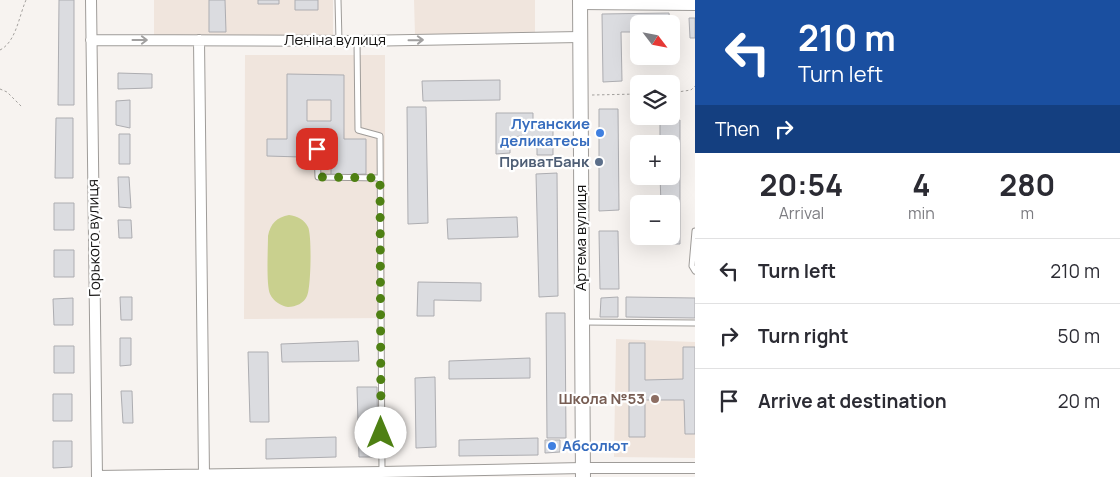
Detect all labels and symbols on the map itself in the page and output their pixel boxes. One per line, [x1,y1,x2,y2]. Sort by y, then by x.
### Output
north arrow [630,15,680,65]
street label: Леніна вулиця [284,29,386,50]
one-way arrow [132,35,148,45]
one-way arrow [407,35,423,45]
place label: Луганские деликатесы [500,113,590,151]
marker: Луганские деликатесы [594,127,606,139]
pin [296,128,338,170]
place label: ПриватБанк [499,151,590,172]
marker: ПриватБанк [593,156,605,168]
street label: Горького вулиця [82,179,105,297]
street label: Артема вулиця [570,185,591,291]
place label: Школа №53 [558,388,645,409]
marker: Школа №53 [649,393,661,405]
position arrow [354,406,406,458]
place label: Абсолют [562,435,628,456]
marker: Абсолют [546,440,558,452]

